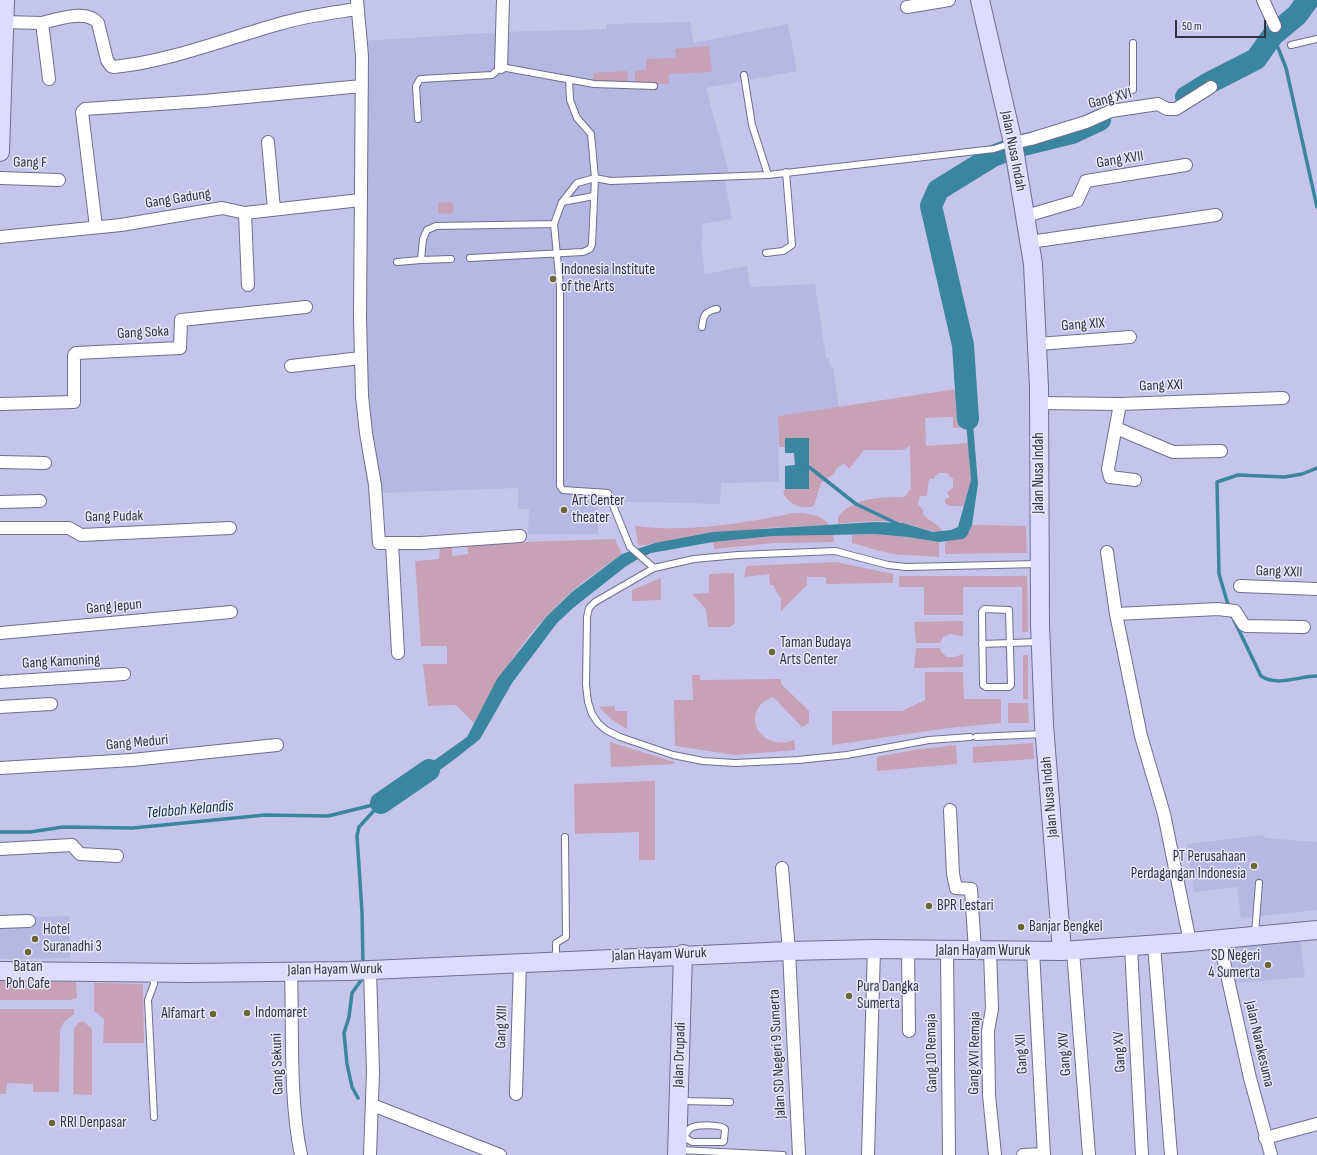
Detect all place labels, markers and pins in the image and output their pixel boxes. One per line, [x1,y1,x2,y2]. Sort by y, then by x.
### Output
place label: Indonesia Institute of the Arts [561,261,655,296]
marker: Indonesia Institute of the Arts [548,274,558,284]
place label: Art Center theater [572,492,625,527]
marker: Art Center theater [559,505,569,515]
place label: Taman Budaya Arts Center [780,634,851,669]
marker: Taman Budaya Arts Center [767,647,777,657]
place label: PT Perusahaan Perdagangan Indonesia [1131,848,1246,883]
marker: PT Perusahaan Perdagangan Indonesia [1249,861,1259,871]
place label: BPR Lestari [937,897,993,915]
marker: BPR Lestari [924,901,934,911]
place label: Banjar Bengkel [1029,918,1102,936]
place label: Hotel Suranadhi 3 [43,921,102,956]
marker: Banjar Bengkel [1016,922,1026,932]
marker: Hotel Suranadhi 3 [30,934,40,944]
marker: Batan Poh Cafe [23,947,33,957]
place label: SD Negeri 4 Sumerta [1208,947,1260,982]
place label: Batan Poh Cafe [6,958,50,993]
marker: SD Negeri 4 Sumerta [1263,960,1273,970]
place label: Pura Dangka Sumerta [857,978,919,1013]
marker: Pura Dangka Sumerta [844,991,854,1001]
place label: Indomaret [255,1004,307,1022]
place label: Alfamart [161,1005,205,1023]
marker: Indomaret [242,1008,252,1018]
marker: Alfamart [208,1009,218,1019]
place label: RRI Denpasar [60,1114,126,1132]
marker: RRI Denpasar [47,1118,57,1128]

